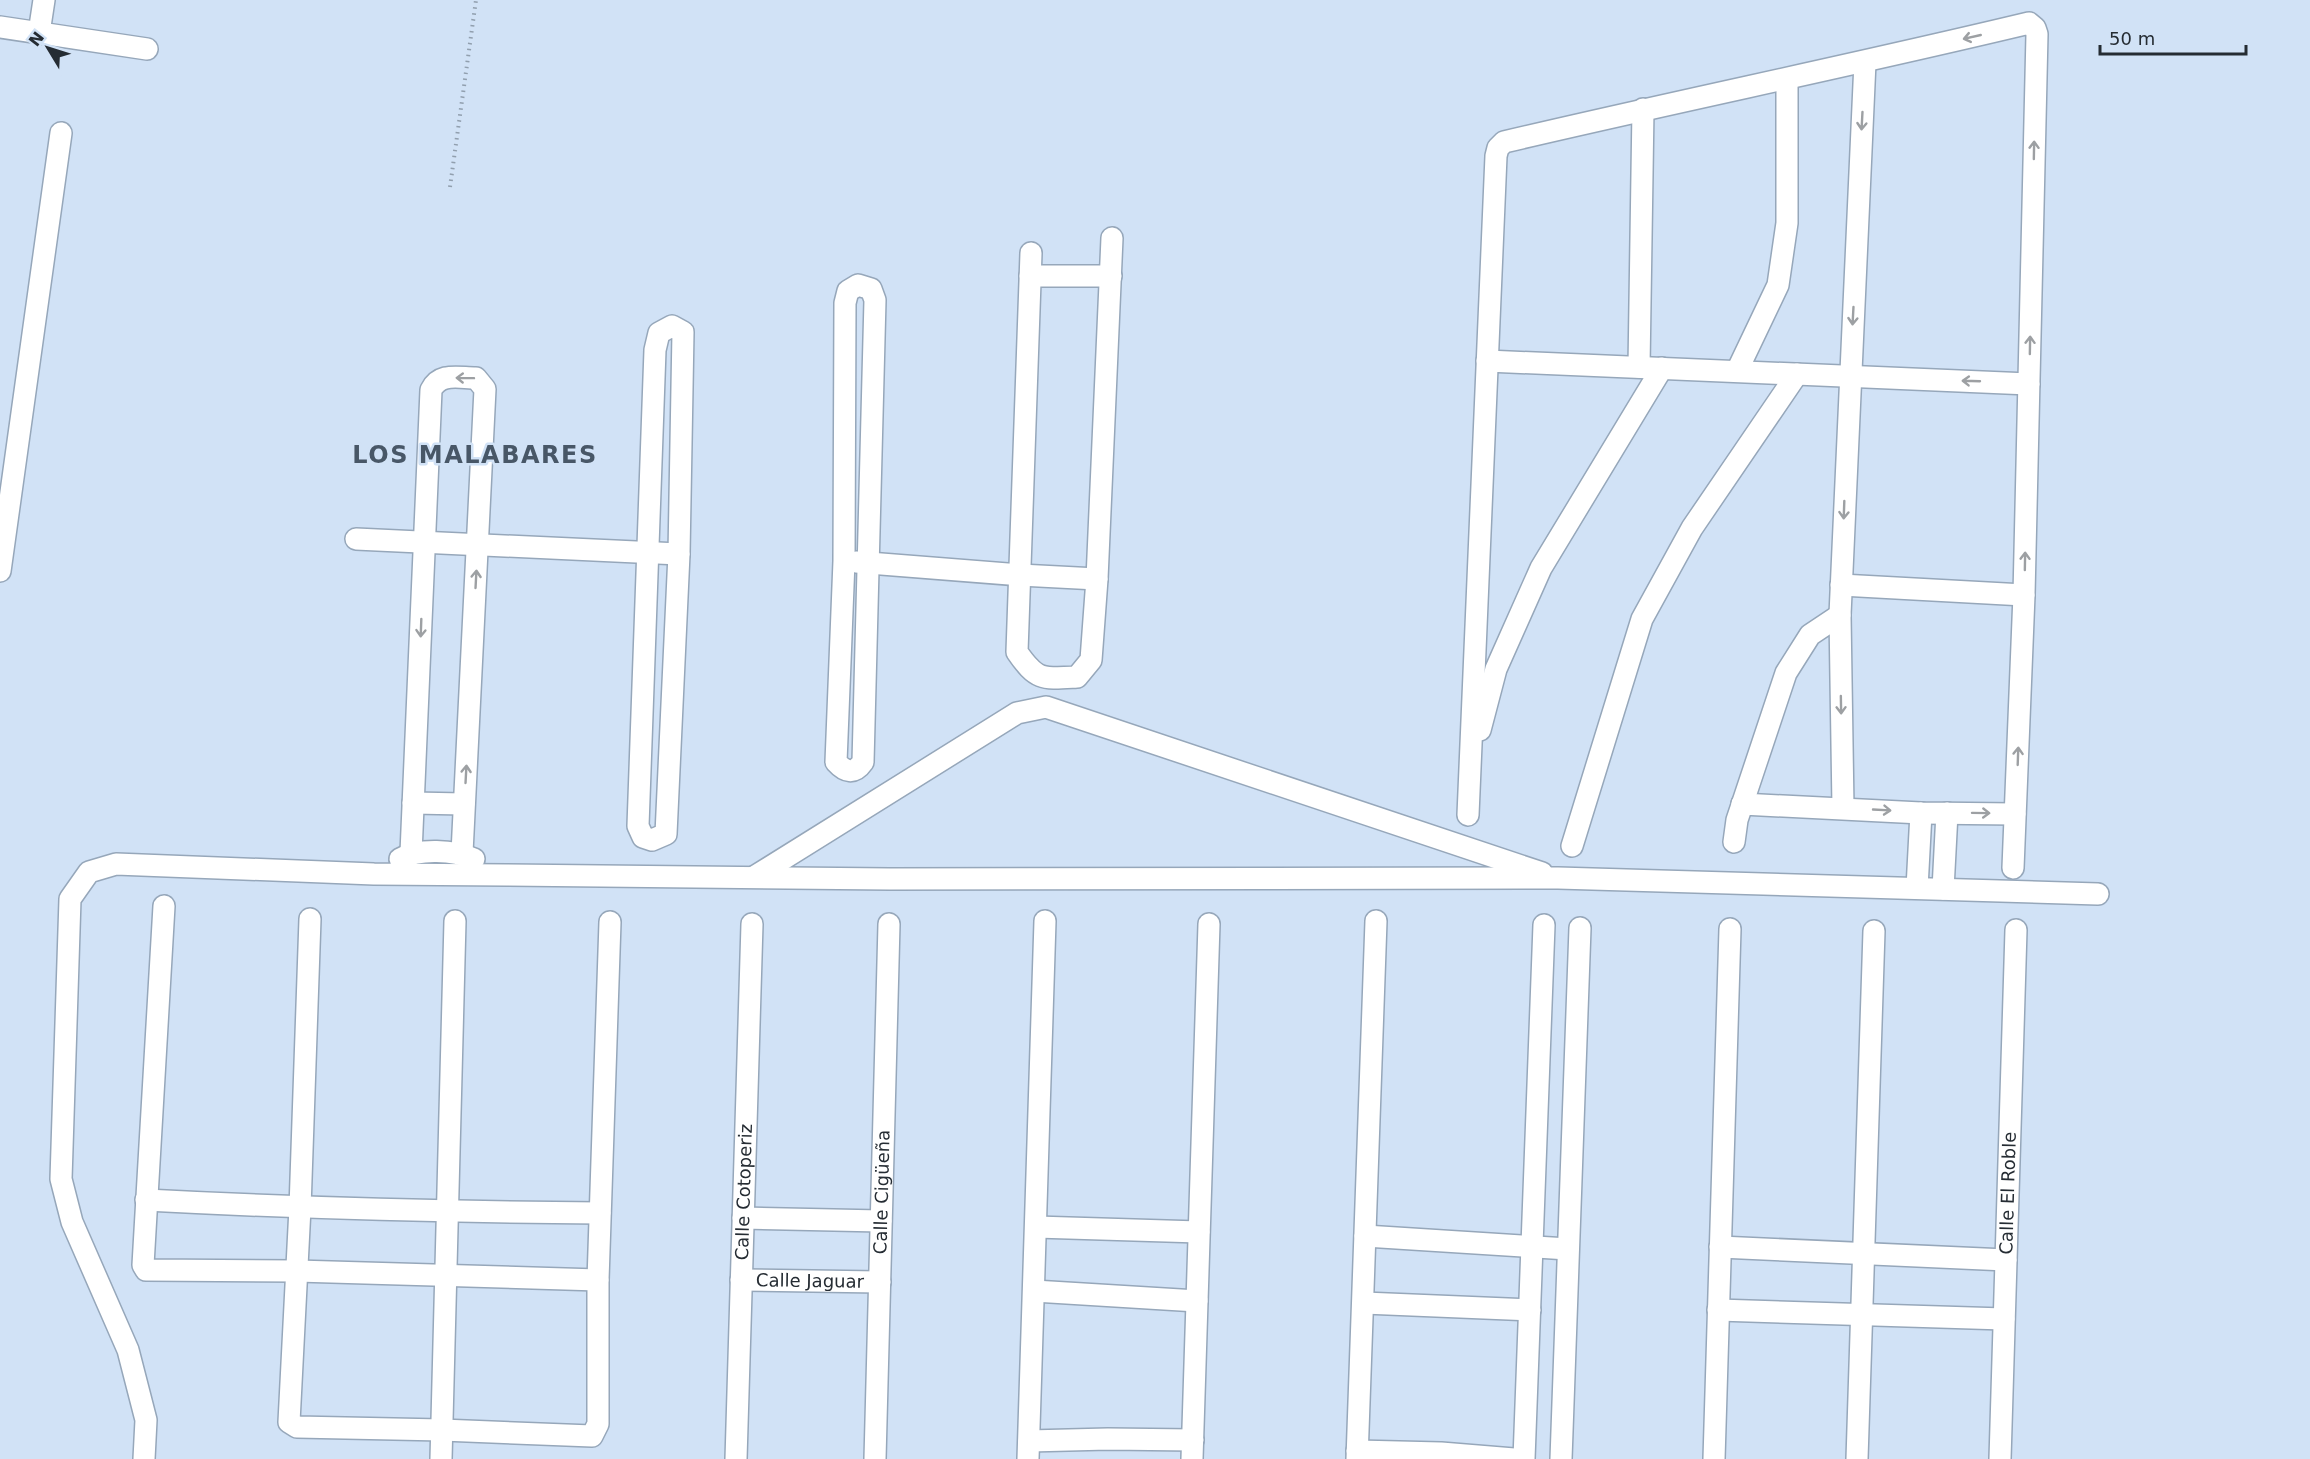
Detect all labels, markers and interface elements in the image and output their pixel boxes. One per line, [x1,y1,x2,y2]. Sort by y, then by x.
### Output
north arrow [18,18,78,78]
scale bar [2100,18,2246,56]
text: N [25,28,48,50]
text: 50 m [2109,28,2155,49]
one-way arrow [1963,31,1982,43]
one-way arrow [1856,110,1867,130]
one-way arrow [2029,141,2040,161]
one-way arrow [1847,305,1858,325]
one-way arrow [2024,336,2036,356]
one-way arrow [455,372,475,384]
one-way arrow [1961,376,1981,387]
district label: LOS MALABARES [352,441,598,469]
one-way arrow [1839,500,1850,520]
one-way arrow [2019,551,2030,571]
one-way arrow [470,570,481,590]
one-way arrow [415,618,426,638]
one-way arrow [1835,695,1847,715]
one-way arrow [2012,746,2023,766]
one-way arrow [460,765,471,785]
one-way arrow [1871,805,1891,816]
one-way arrow [1971,808,1991,819]
street label: Calle Cotoperiz [731,1124,756,1261]
street label: Calle Cigüeña [869,1130,894,1255]
street label: Calle El Roble [1995,1131,2020,1255]
street label: Calle Jaguar [756,1269,865,1292]

